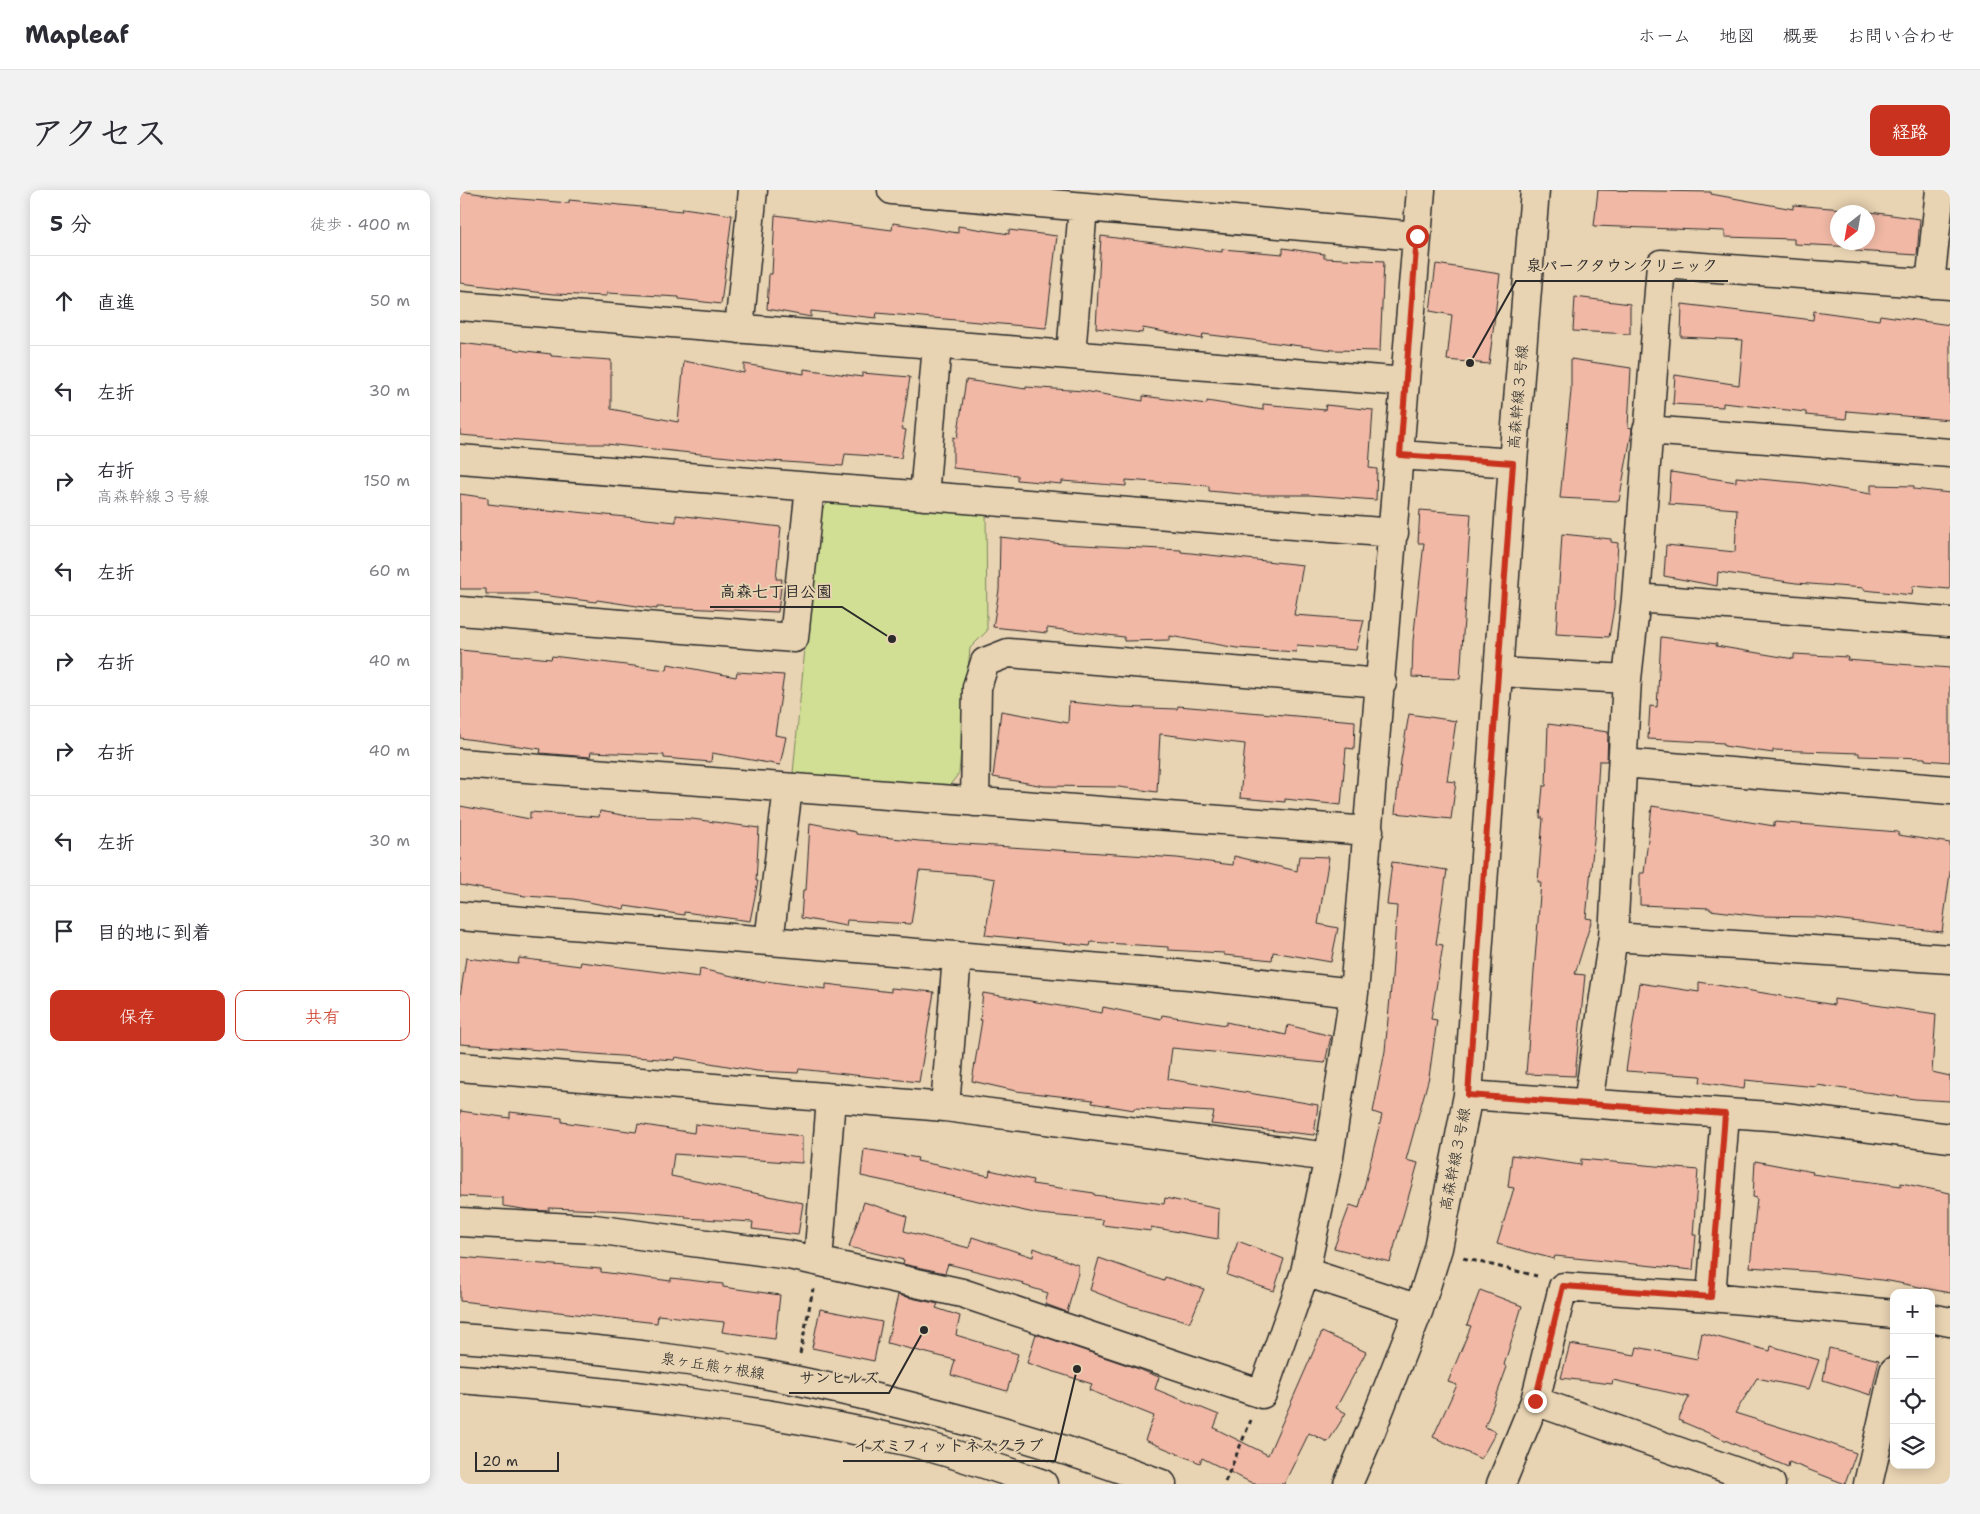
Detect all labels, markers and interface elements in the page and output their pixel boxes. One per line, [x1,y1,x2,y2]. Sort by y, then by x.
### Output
text: Mapleaf [25,19,129,51]
text: ホーム [1638,24,1691,48]
text: 地図 [1719,24,1755,48]
text: 概要 [1783,24,1819,48]
text: お問い合わせ [1847,24,1955,48]
button: 経路 [1870,105,1950,156]
text: アクセス [30,109,168,156]
north arrow [1830,205,1875,250]
text: 5 分 [50,210,91,238]
text: 徒歩 · 400 m [310,214,410,235]
route start [1406,225,1429,248]
callout: 泉パークタウンクリニック [1516,250,1728,281]
text: 泉パークタウンクリニック [1526,255,1718,276]
icon: ahead [50,287,78,315]
text: 直進 [97,290,135,315]
text: 50 m [370,290,410,311]
street label: 高森幹線３号線 [1503,344,1533,450]
icon: left [50,377,78,405]
text: 左折 [97,380,135,405]
text: 30 m [369,380,410,401]
text: 右折 [97,458,135,483]
icon: right [50,467,78,495]
text: 150 m [363,470,410,491]
text: 高森幹線３号線 [97,486,209,507]
icon: left [50,557,78,585]
text: 左折 [97,560,135,585]
text: 60 m [369,560,410,581]
callout: 高森七丁目公園 [710,576,842,607]
text: 高森七丁目公園 [720,581,832,602]
icon: right [50,647,78,675]
text: 右折 [97,650,135,675]
text: 40 m [368,650,410,671]
icon: right [50,737,78,765]
text: 右折 [97,740,135,765]
text: 40 m [368,740,410,761]
icon: left [50,827,78,855]
text: 左折 [97,830,135,855]
text: 30 m [369,830,410,851]
icon: arrive [50,917,78,945]
text: 目的地に到着 [97,920,211,945]
button: 保存 [50,990,225,1041]
button: 共有 [235,990,410,1041]
street label: 高森幹線３号線 [1435,1106,1475,1212]
map controls [1890,1289,1935,1469]
button: + [1890,1289,1935,1334]
button: − [1890,1334,1935,1379]
street label: 泉ヶ丘熊ヶ根線 [660,1348,766,1384]
callout: サンヒルズ [789,1362,889,1393]
text: サンヒルズ [799,1367,879,1388]
button: locate [1890,1379,1935,1424]
route end [1524,1390,1547,1413]
button: layers [1890,1424,1935,1469]
callout: イズミフィットネスクラブ [843,1430,1055,1461]
text: イズミフィットネスクラブ [854,1435,1044,1456]
scale bar [475,1449,559,1472]
text: 20 m [482,1452,518,1470]

